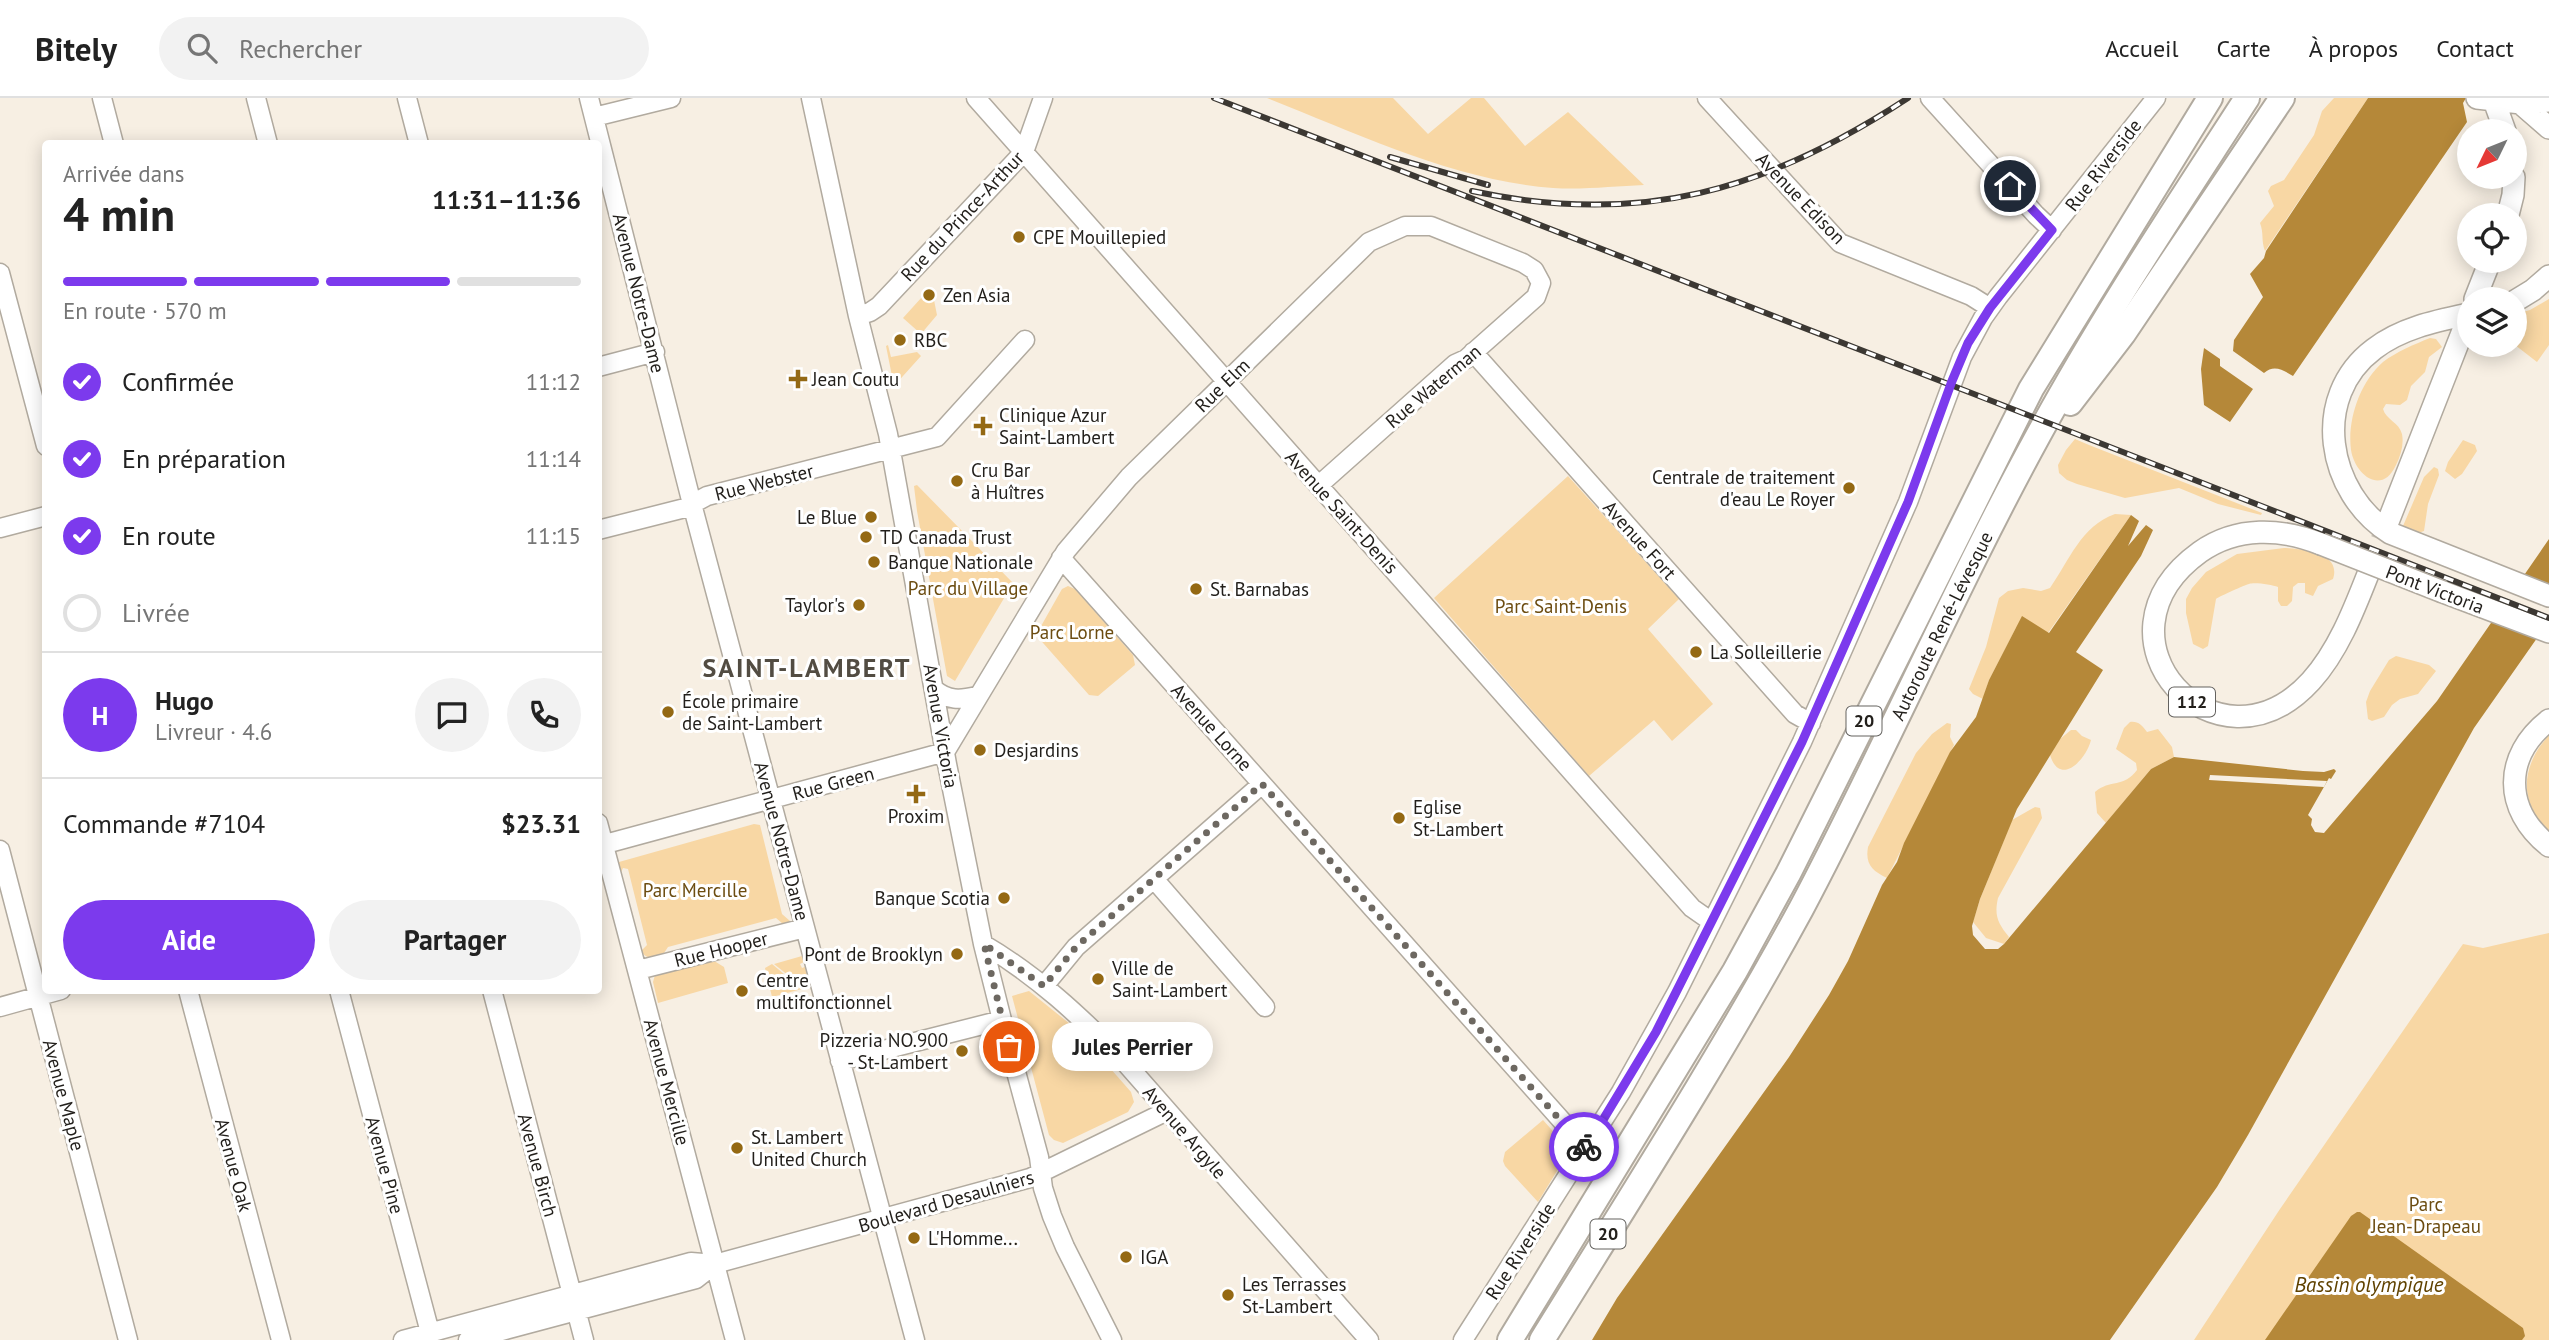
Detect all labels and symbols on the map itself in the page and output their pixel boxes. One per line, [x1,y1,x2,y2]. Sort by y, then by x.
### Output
street label: Rue Riverside [2060,114,2146,216]
north arrow [2457,119,2527,189]
street label: Rue du Prince-Arthur [895,145,1029,286]
street label: Avenue Edison [1751,147,1851,249]
pin [1980,156,2040,216]
street label: Avenue Notre-Dame [608,211,670,375]
place label: CPE Mouillepied [1033,225,1166,249]
marker: CPE Mouillepied [1011,229,1027,245]
place label: Zen Asia [943,283,1011,307]
marker: Zen Asia [921,287,937,303]
place label: RBC [914,328,947,352]
marker: RBC [892,332,908,348]
street label: Rue Waterman [1380,339,1486,433]
street label: Rue Elm [1189,353,1255,417]
place label: Jean Coutu [811,367,899,391]
marker: Jean Coutu [790,371,806,387]
place label: Clinique Azur Saint-Lambert [999,403,1115,449]
marker: Clinique Azur Saint-Lambert [973,416,993,436]
street label: Avenue Saint-Denis [1280,445,1404,579]
street label: Rue Webster [712,458,816,506]
place label: Cru Bar à Huîtres [971,458,1044,504]
place label: Centrale de traitement d'eau Le Royer [1652,465,1836,511]
marker: Cru Bar à Huîtres [949,473,965,489]
marker: Centrale de traitement d'eau Le Royer [1841,480,1857,496]
street label: Avenue Fort [1598,496,1682,585]
place label: Le Blue [797,505,857,529]
marker: Le Blue [863,509,879,525]
place label: TD Canada Trust [880,525,1012,549]
street label: Autoroute René-Lévesque [1885,527,1998,724]
marker: TD Canada Trust [858,529,874,545]
place label: Banque Nationale [888,550,1033,574]
marker: Banque Nationale [866,554,882,570]
street label: Pont Victoria [2382,559,2488,619]
park label: Parc du Village [908,576,1028,600]
place label: St. Barnabas [1210,577,1309,601]
marker: St. Barnabas [1188,581,1204,597]
place label: Taylor's [785,593,845,617]
park label: Parc Saint-Denis [1495,594,1627,618]
marker: Taylor's [851,597,867,613]
park label: Parc Lorne [1030,620,1114,644]
place label: La Solleillerie [1710,640,1822,664]
marker: La Solleillerie [1688,644,1704,660]
district label: SAINT-LAMBERT [702,651,912,684]
street label: Avenue Victoria [918,662,964,790]
street label: Avenue Lorne [1166,678,1258,776]
road number: 112 [2169,688,2215,716]
place label: École primaire de Saint-Lambert [682,689,823,735]
marker: École primaire de Saint-Lambert [660,704,676,720]
road number: 20 [1846,706,1882,736]
place label: Desjardins [994,738,1079,762]
marker: Desjardins [972,742,988,758]
street label: Avenue Notre-Dame [749,759,815,923]
street label: Rue Green [789,761,877,805]
marker: Proxim [908,786,924,802]
place label: Eglise St-Lambert [1413,795,1504,841]
place label: Proxim [888,804,944,828]
marker: Eglise St-Lambert [1391,810,1407,826]
park label: Parc Mercille [643,878,747,902]
place label: Banque Scotia [875,886,990,910]
marker: Banque Scotia [996,890,1012,906]
street label: Rue Hooper [672,926,771,972]
place label: Pont de Brooklyn [804,942,943,966]
marker: Pont de Brooklyn [949,946,965,962]
place label: Ville de Saint-Lambert [1111,956,1228,1002]
place label: Centre multifonctionnel [756,968,892,1014]
marker: Ville de Saint-Lambert [1090,971,1106,987]
marker: Centre multifonctionnel [734,983,750,999]
street label: Avenue Mercille [639,1016,695,1148]
pin [979,1017,1039,1077]
callout: Jules Perrier [1051,1023,1212,1072]
place label: Pizzeria NO.900 - St-Lambert [820,1028,949,1074]
street label: Avenue Maple [38,1037,90,1153]
marker: Pizzeria NO.900 - St-Lambert [954,1043,970,1059]
street label: Avenue Argyle [1138,1080,1232,1184]
street label: Avenue Birch [513,1111,563,1219]
courier [1549,1112,1619,1182]
street label: Avenue Pine [360,1114,410,1216]
street label: Avenue Oak [210,1116,258,1214]
place label: St. Lambert United Church [751,1125,867,1171]
marker: St. Lambert United Church [729,1140,745,1156]
street label: Boulevard Desaulniers [855,1164,1037,1238]
park label: Parc Jean-Drapeau [2370,1192,2481,1238]
street label: Rue Riverside [1480,1198,1560,1304]
road number: 20 [1590,1219,1626,1248]
place label: L'Homme... [928,1226,1018,1250]
marker: L'Homme... [906,1230,922,1246]
place label: IGA [1140,1245,1168,1269]
marker: IGA [1118,1249,1134,1265]
water label: Bassin olympique [2294,1271,2444,1298]
place label: Les Terrasses St-Lambert [1242,1272,1347,1318]
marker: Les Terrasses St-Lambert [1220,1287,1236,1303]

